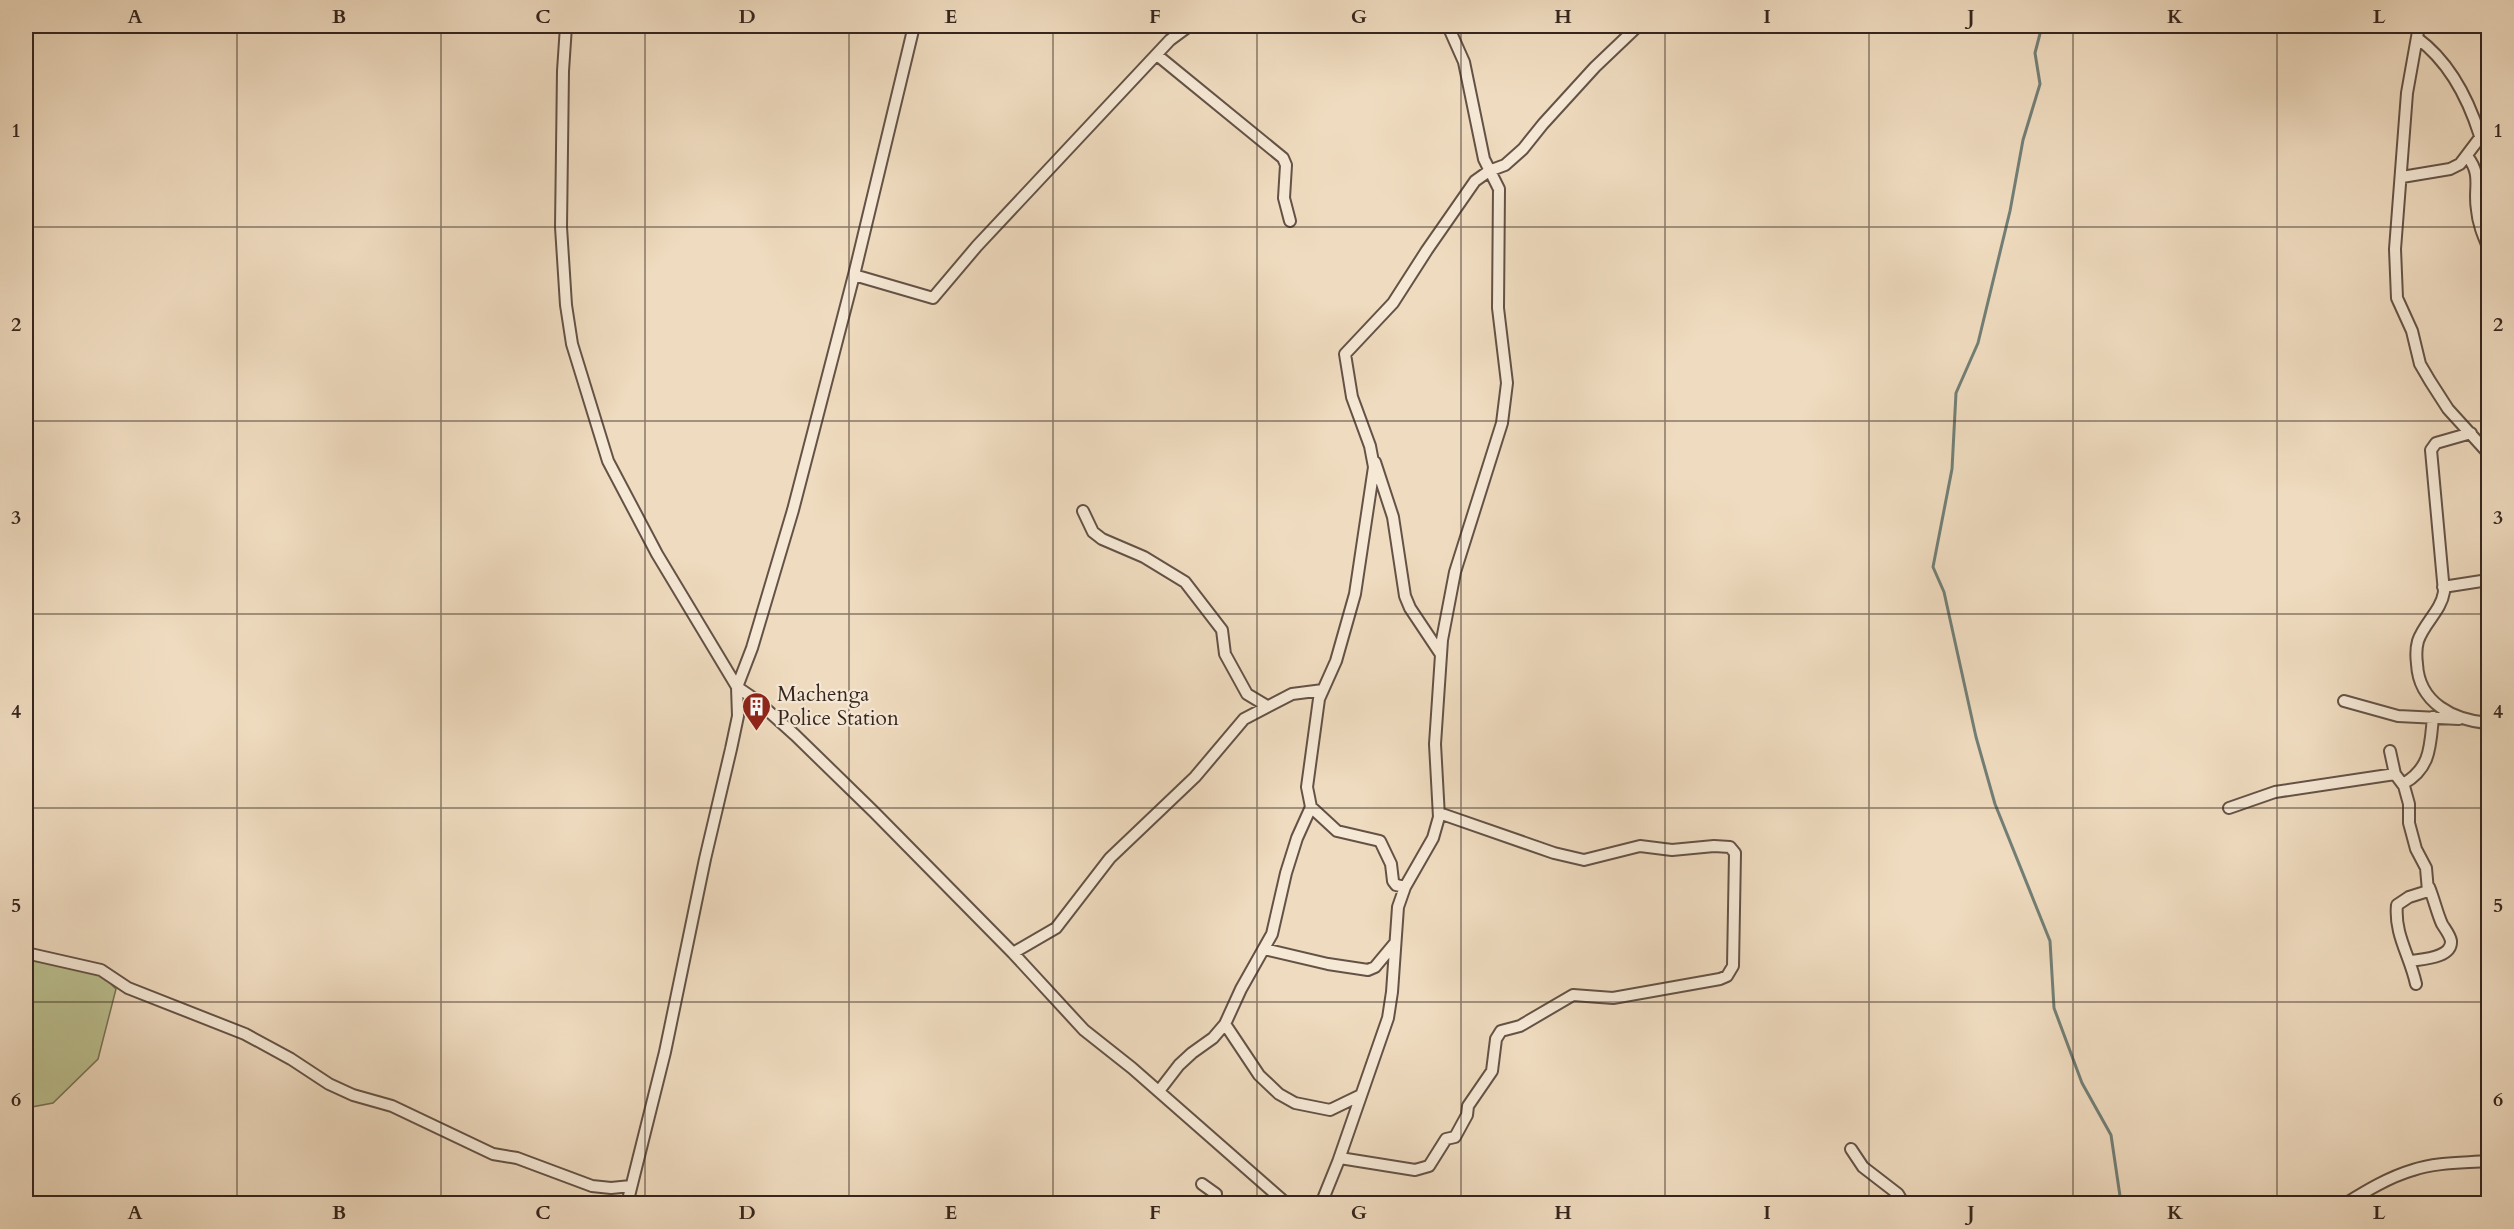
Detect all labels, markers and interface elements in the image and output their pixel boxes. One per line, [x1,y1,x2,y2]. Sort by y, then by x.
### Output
text: A [127,3,143,30]
text: B [332,3,346,30]
text: C [535,3,551,30]
text: D [738,3,756,30]
text: E [945,3,957,30]
text: F [1149,3,1161,30]
text: G [1351,3,1367,30]
text: H [1554,3,1572,30]
text: I [1763,3,1771,30]
text: J [1964,3,1975,30]
text: K [2167,3,2184,30]
text: L [2373,3,2386,30]
text: 1 [11,117,21,144]
text: 1 [2493,117,2503,144]
text: 2 [11,311,21,338]
text: 2 [2493,311,2503,338]
text: 3 [11,504,21,531]
text: 3 [2493,504,2503,531]
place label: Machenga Police Station [777,680,899,733]
building icon: Machenga Police Station [740,690,772,732]
text: 4 [11,698,21,725]
text: 4 [2493,698,2503,725]
text: 5 [11,892,21,919]
text: 5 [2493,892,2503,919]
text: 6 [11,1086,21,1113]
text: 6 [2493,1086,2503,1113]
text: A [127,1199,143,1226]
text: B [332,1199,346,1226]
text: C [535,1199,551,1226]
text: D [738,1199,756,1226]
text: E [945,1199,957,1226]
text: F [1149,1199,1161,1226]
text: G [1351,1199,1367,1226]
text: H [1554,1199,1572,1226]
text: I [1763,1199,1771,1226]
text: J [1964,1199,1975,1226]
text: K [2167,1199,2184,1226]
text: L [2373,1199,2386,1226]

